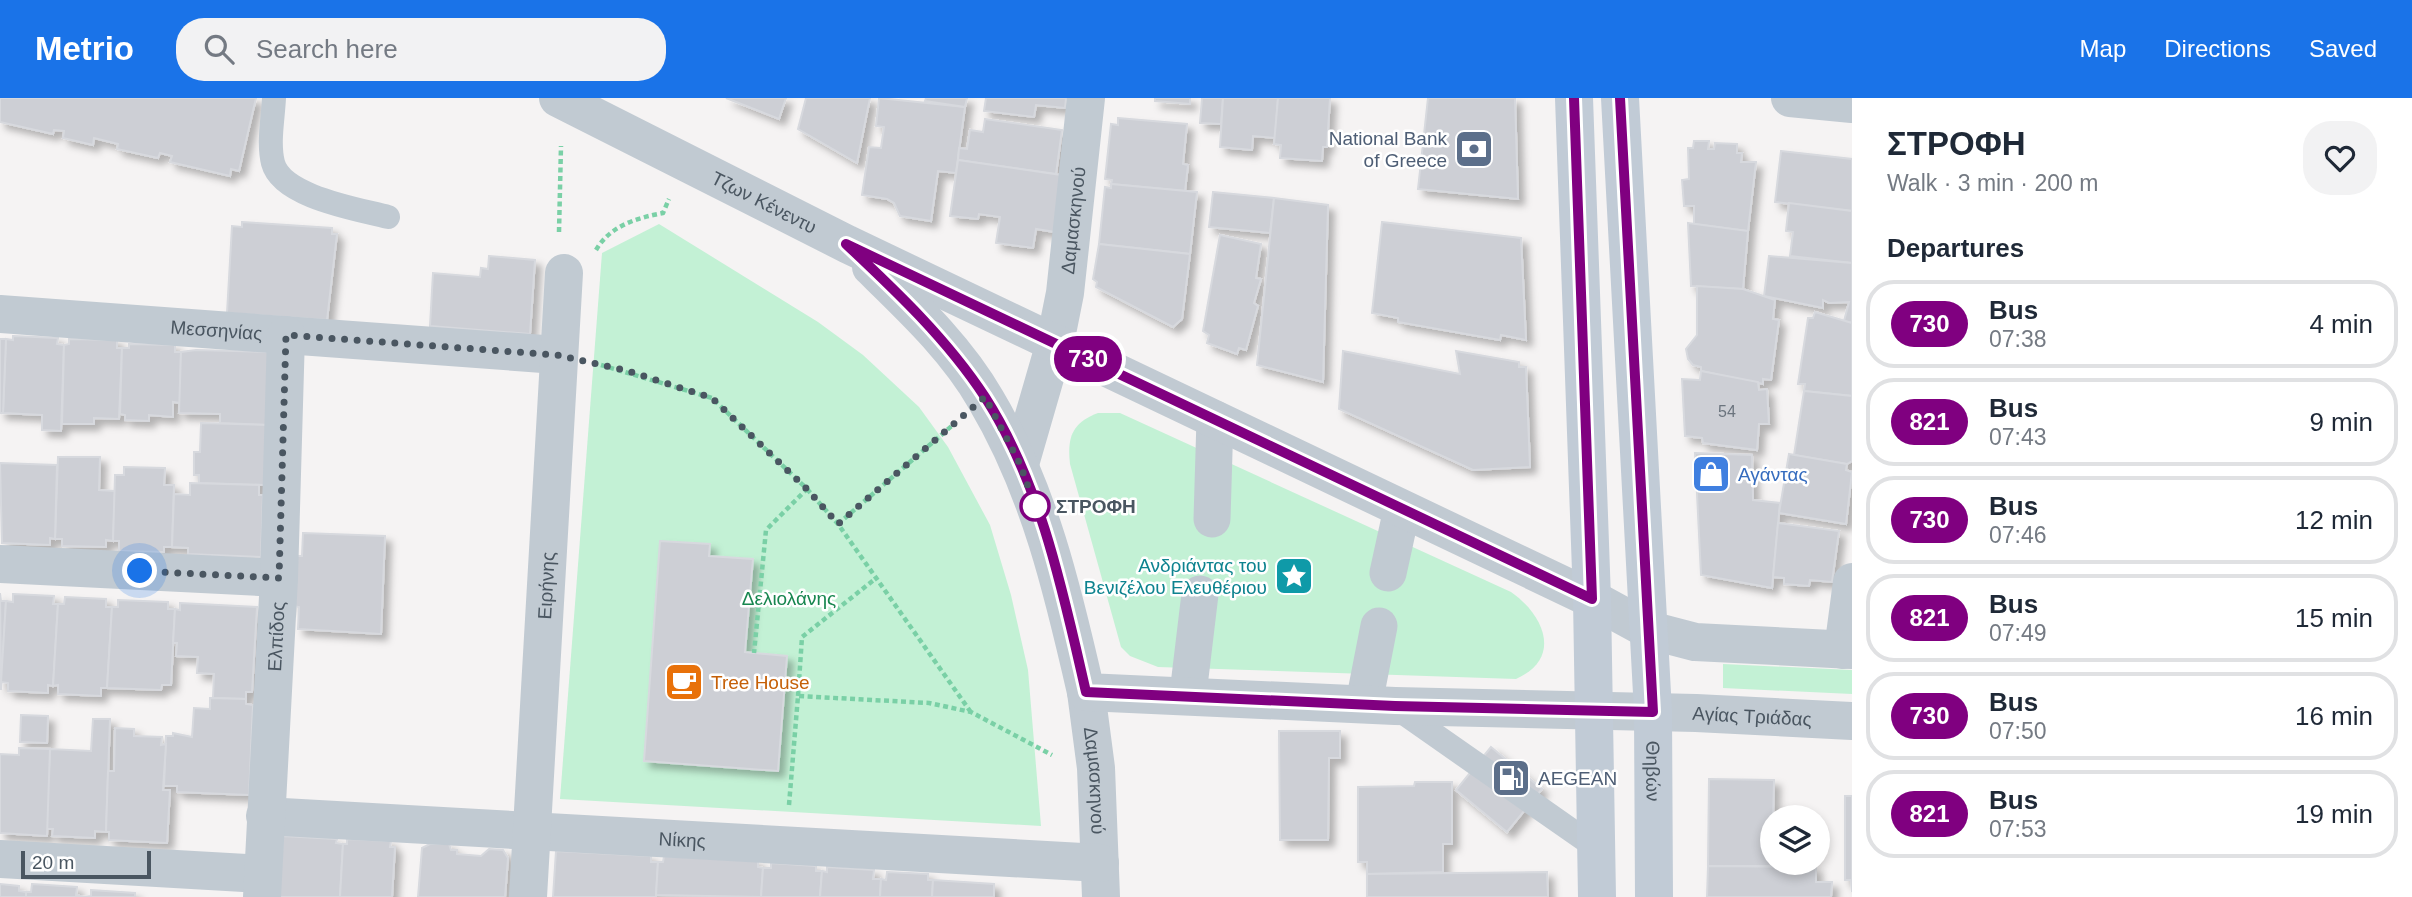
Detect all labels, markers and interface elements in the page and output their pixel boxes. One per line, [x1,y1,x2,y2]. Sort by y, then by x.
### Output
search box [176,18,666,81]
text: Metrio [35,30,134,67]
icon: search [200,30,238,68]
text: Search here [256,34,398,64]
text: Map [2080,35,2126,62]
text: Directions [2164,35,2271,62]
text: Saved [2309,35,2377,62]
button: heart [2303,121,2377,195]
text: ΣΤΡΟΦΗ [1887,125,2026,162]
place label: National Bank of Greece [1329,128,1447,171]
bank icon: National Bank of Greece [1453,128,1495,170]
street label: Δαμασκηνού [1057,166,1089,275]
street label: Τζων Κένεντυ [708,167,820,237]
text: Walk · 3 min · 200 m [1887,170,2098,196]
text: Departures [1887,233,2024,263]
text: Bus [1989,295,2038,325]
text: 4 min [2309,309,2373,339]
text: 730 [1909,310,1950,337]
street label: Μεσσηνίας [170,316,263,344]
text: 07:38 [1989,326,2047,352]
line badge: 730 [1048,336,1128,382]
text: 730 [1068,345,1108,372]
text: Bus [1989,393,2038,423]
house number: 54 [1718,403,1736,420]
text: 9 min [2309,407,2373,437]
text: 821 [1909,408,1950,435]
text: 07:43 [1989,424,2047,450]
shop icon: Αγάντας [1690,453,1732,495]
place label: Αγάντας [1738,464,1808,485]
marker: ΣΤΡΟΦΗ [1020,491,1050,521]
text: Bus [1989,491,2038,521]
place label: ΣΤΡΟΦΗ [1056,496,1136,517]
text: 12 min [2295,505,2373,535]
text: 730 [1909,506,1950,533]
text: 07:46 [1989,522,2047,548]
street label: Ειρήνης [534,551,558,620]
your location [122,553,157,588]
place label: Ανδριάντας του Βενιζέλου Ελευθέριου [1084,555,1267,598]
place icon: Ανδριάντας του Βενιζέλου Ελευθέριου [1273,555,1315,597]
park label: Δελιολάνης [742,588,836,609]
text: Bus [1989,589,2038,619]
street label: Ελπίδος [264,601,288,672]
text: 15 min [2295,603,2373,633]
text: 821 [1909,604,1950,631]
text: 07:49 [1989,620,2047,646]
cafe icon: Tree House [663,661,705,703]
place label: Tree House [711,672,810,693]
text: Bus [1989,687,2038,717]
text: 16 min [2295,701,2373,731]
street label: Αγίας Τριάδας [1692,702,1812,729]
text: 730 [1909,702,1950,729]
text: 07:50 [1989,718,2047,744]
street label: Δαμασκηνού [1080,725,1109,835]
street label: Θηβών [1643,741,1664,801]
fuel station icon: AEGEAN [1490,757,1532,799]
place label: AEGEAN [1538,768,1617,789]
text: Bus [1989,785,2038,815]
text: 19 min [2295,799,2373,829]
text: 821 [1909,800,1950,827]
map controls [1760,805,1830,875]
button: layers [1760,805,1830,875]
text: 07:53 [1989,816,2047,842]
street label: Νίκης [658,828,707,851]
scale bar [21,848,150,880]
text: 20 m [32,852,74,873]

